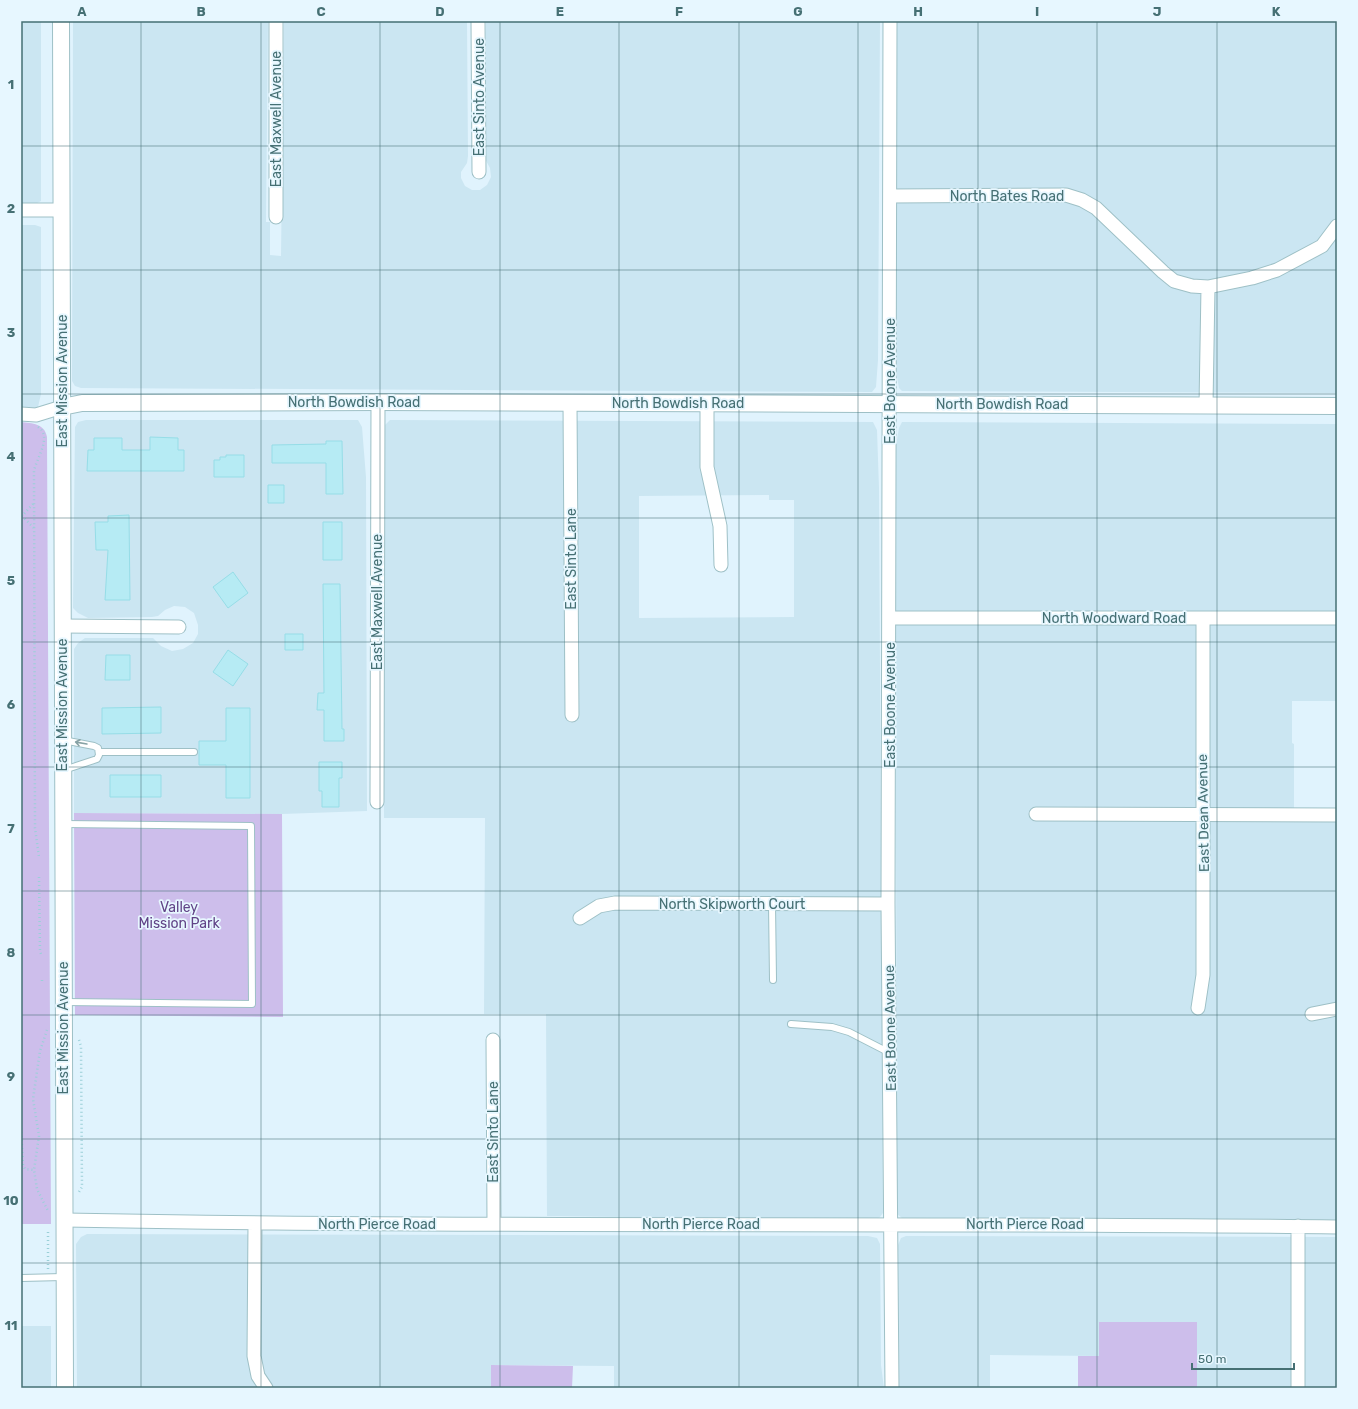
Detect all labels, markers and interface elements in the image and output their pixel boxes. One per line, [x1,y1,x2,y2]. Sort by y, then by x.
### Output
text: A [77,4,87,19]
text: B [196,4,206,19]
text: C [316,4,326,19]
text: D [435,4,445,19]
text: E [556,4,564,19]
text: F [675,4,683,19]
text: G [793,4,803,19]
text: H [913,4,923,19]
text: I [1035,4,1039,19]
text: J [1153,4,1161,19]
text: K [1272,4,1281,19]
street label: East Sinto Avenue [471,38,488,156]
street label: East Maxwell Avenue [268,51,285,187]
text: 1 [8,77,14,92]
street label: North Bates Road [950,188,1064,205]
text: 2 [7,201,15,216]
street label: East Mission Avenue [54,314,71,448]
street label: East Boone Avenue [882,318,899,444]
text: 3 [7,325,16,340]
street label: North Bowdish Road [288,394,420,411]
street label: North Bowdish Road [612,395,744,412]
street label: North Bowdish Road [936,396,1068,413]
text: 4 [7,449,16,464]
street label: East Sinto Lane [563,508,580,610]
street label: East Maxwell Avenue [369,534,386,670]
text: 5 [7,573,15,588]
street label: North Woodward Road [1042,610,1186,627]
street label: East Mission Avenue [54,638,71,772]
street label: East Boone Avenue [882,642,899,768]
text: 6 [7,697,16,712]
one-way arrow [74,739,87,747]
street label: East Dean Avenue [1194,754,1213,872]
text: 7 [7,821,15,836]
street label: North Skipworth Court [659,896,806,913]
park label: Valley Mission Park [138,899,220,932]
text: 8 [7,945,16,960]
street label: East Mission Avenue [55,961,72,1095]
street label: East Boone Avenue [881,965,900,1091]
text: 9 [7,1069,15,1084]
street label: East Sinto Lane [485,1081,502,1183]
text: 10 [3,1193,19,1208]
street label: North Pierce Road [318,1216,436,1233]
street label: North Pierce Road [642,1216,760,1233]
street label: North Pierce Road [966,1216,1084,1233]
text: 11 [5,1318,17,1333]
scale bar [1192,1345,1294,1371]
text: 50 m [1198,1352,1226,1366]

